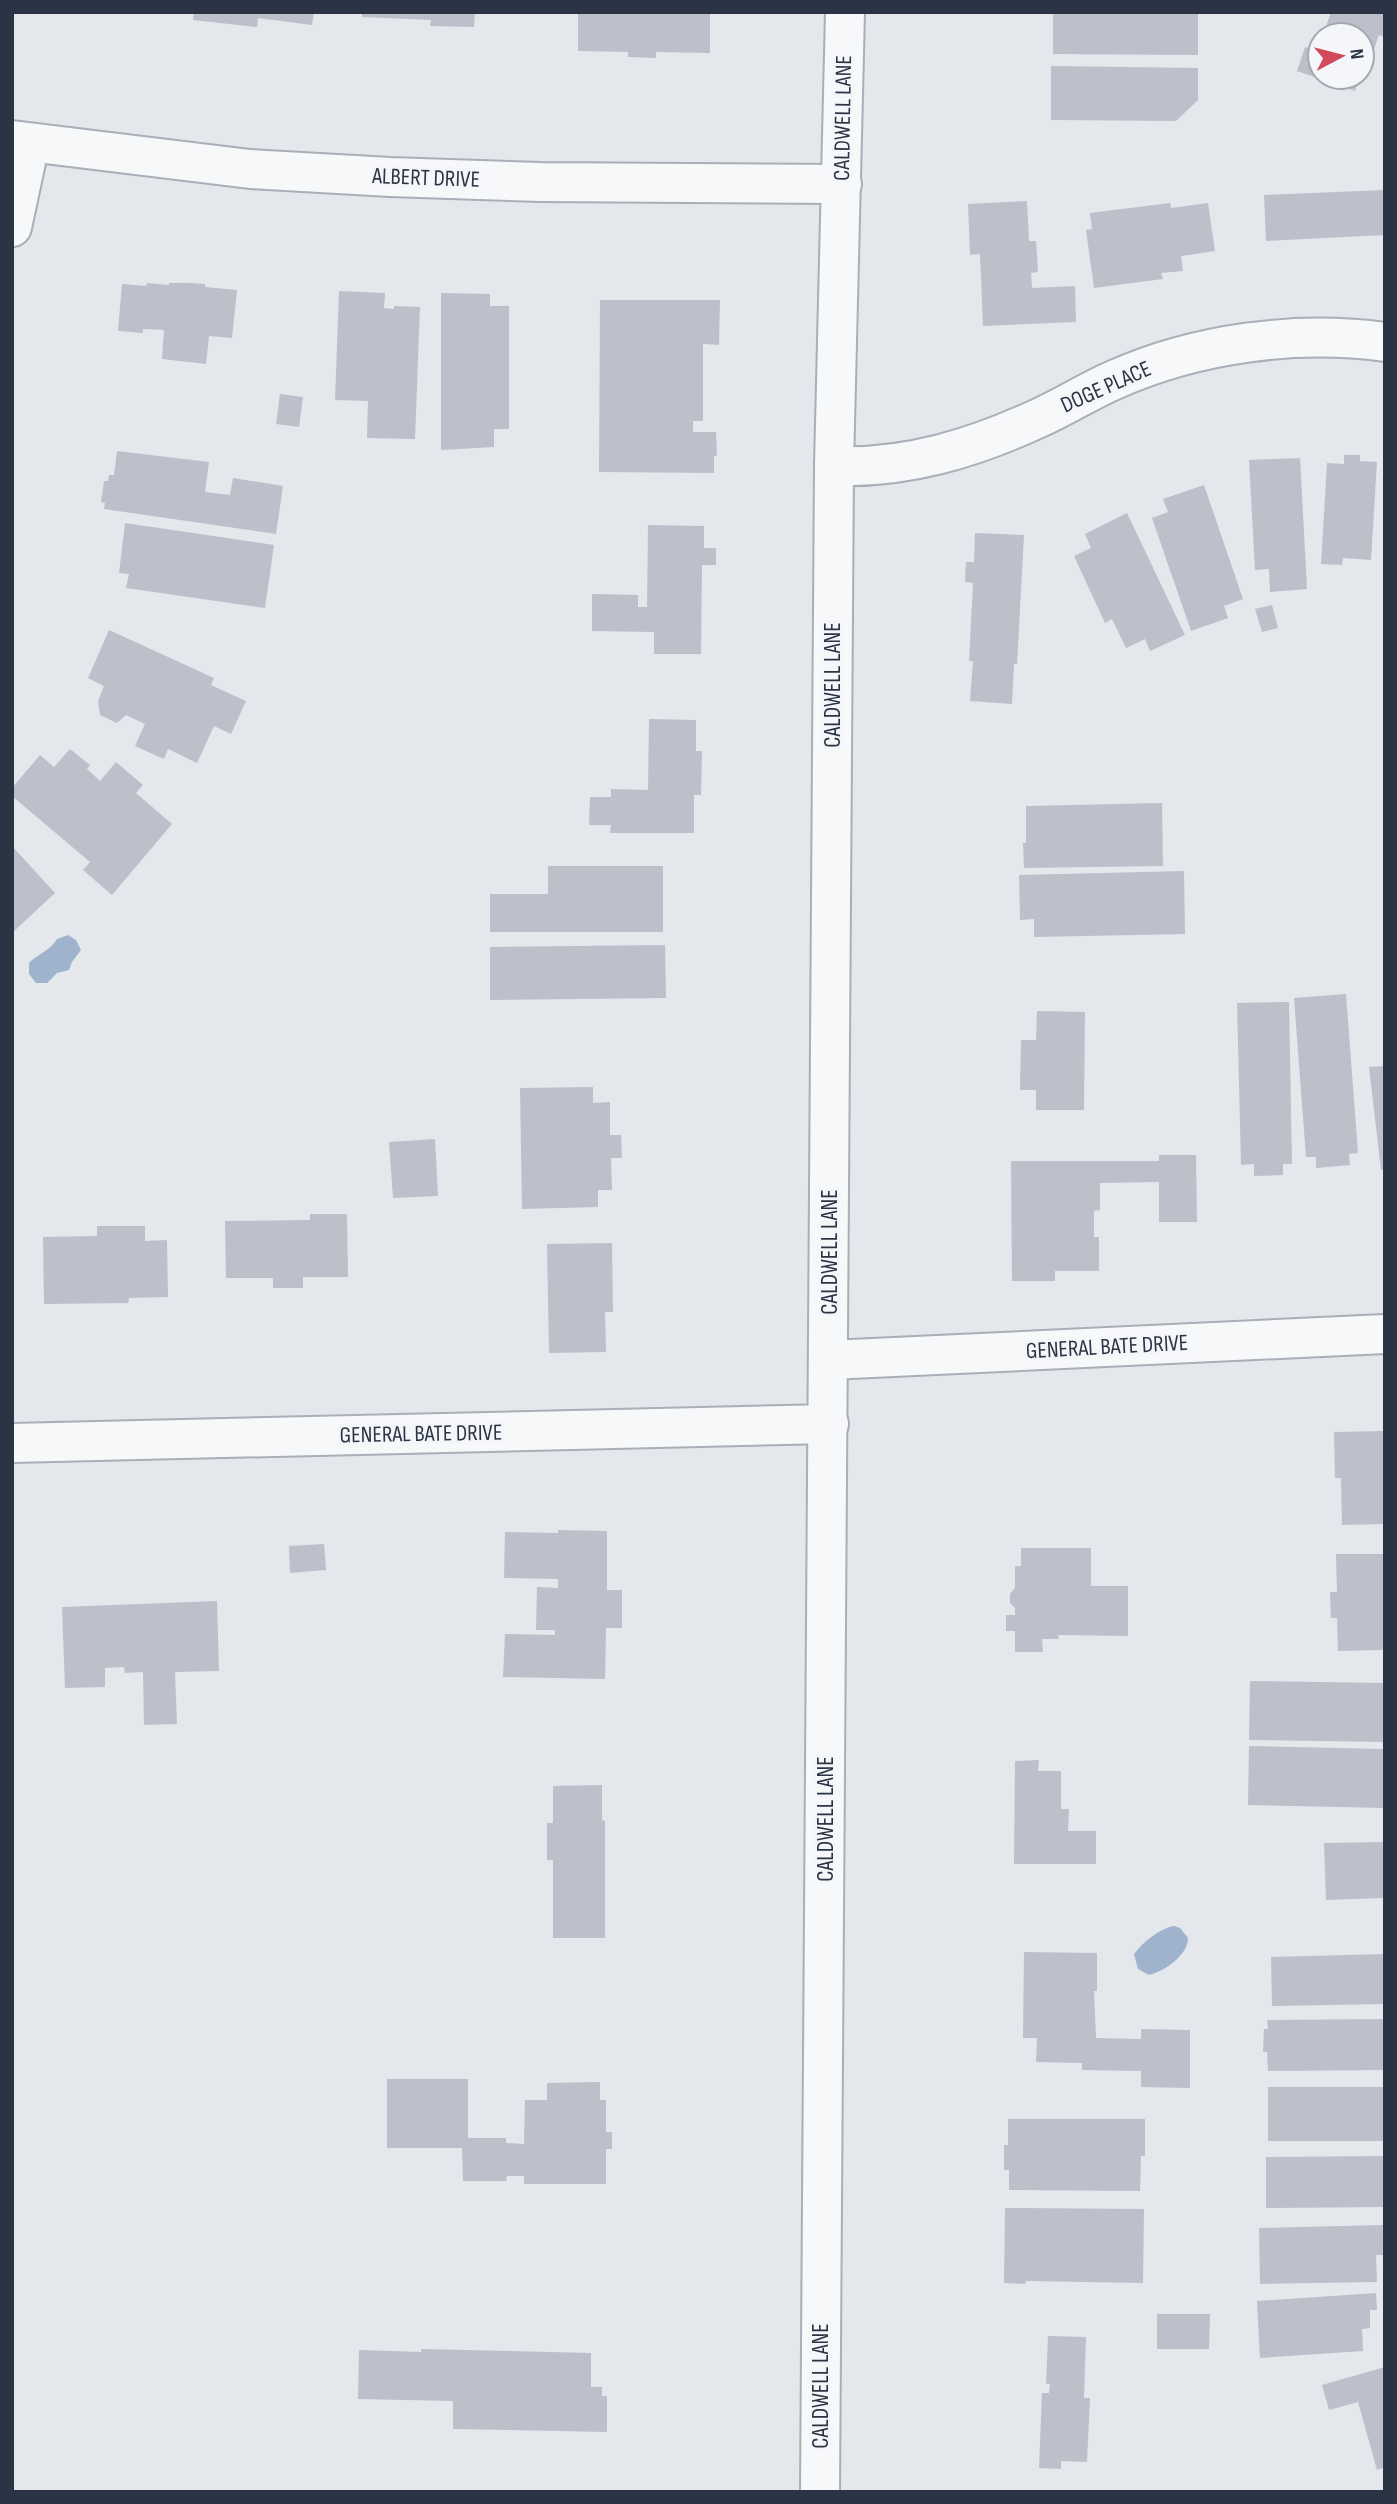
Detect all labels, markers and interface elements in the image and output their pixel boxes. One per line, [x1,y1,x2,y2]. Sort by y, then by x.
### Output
north arrow [1306,21,1376,91]
text: N [1344,48,1368,61]
street label: CALDWELL LANE [828,55,858,181]
street label: ALBERT DRIVE [371,162,480,194]
street label: DOGE PLACE [1056,355,1156,419]
street label: CALDWELL LANE [819,622,847,748]
street label: CALDWELL LANE [816,1189,844,1315]
street label: GENERAL BATE DRIVE [1025,1329,1189,1365]
street label: GENERAL BATE DRIVE [339,1419,503,1449]
street label: CALDWELL LANE [812,1756,840,1882]
street label: CALDWELL LANE [807,2323,835,2449]

